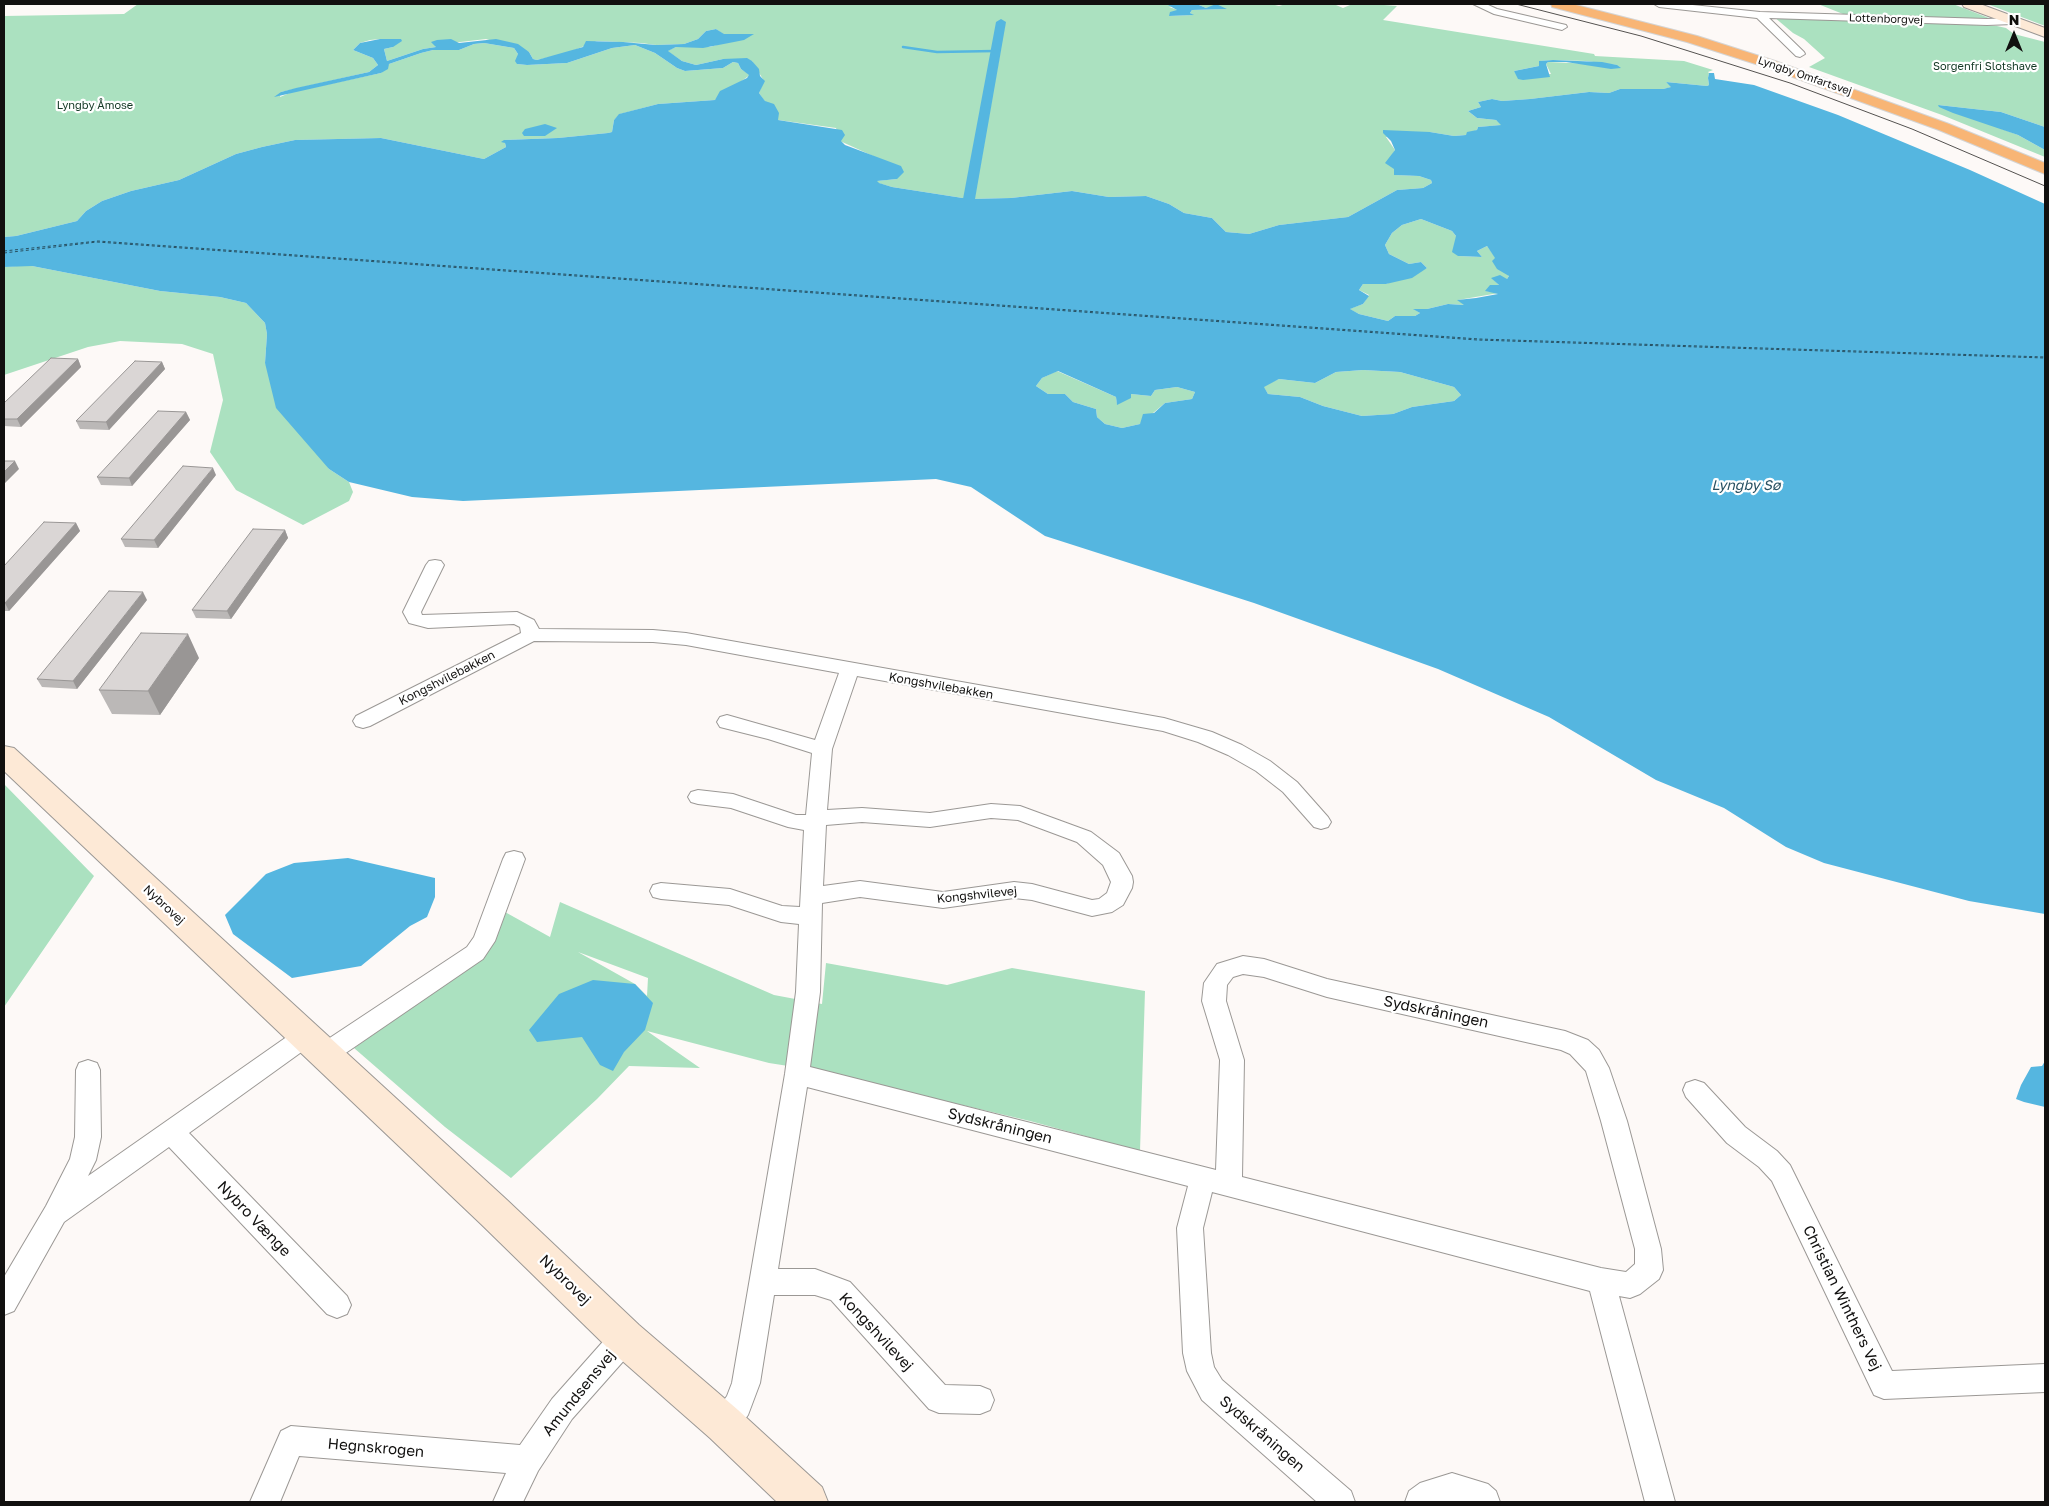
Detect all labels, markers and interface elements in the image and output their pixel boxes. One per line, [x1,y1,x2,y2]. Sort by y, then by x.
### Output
north arrow [1989,10,2039,60]
street label: Lottenborgvej [1849,11,1923,27]
text: N [2009,11,2019,28]
street label: Lyngby Omfartsvej [1756,54,1854,98]
park label: Sorgenfri Slotshave [1933,60,2037,74]
park label: Lyngby Åmose [57,99,133,113]
water label: Lyngby Sø [1712,478,1780,494]
street label: Kongshvilebakken [397,648,497,708]
street label: Kongshvilebakken [888,670,994,702]
street label: Nybrovej [140,882,188,928]
street label: Kongshvilevej [936,884,1018,906]
street label: Sydskråningen [1382,992,1490,1032]
street label: Sydskråningen [946,1104,1054,1148]
street label: Nybro Vænge [214,1178,294,1260]
street label: Christian Winthers Vej [1799,1222,1885,1374]
street label: Nybrovej [536,1251,594,1309]
street label: Kongshvilevej [835,1289,917,1375]
street label: Amundsensvej [539,1346,619,1440]
street label: Sydskråningen [1216,1392,1308,1476]
street label: Hegnskrogen [327,1435,425,1461]

